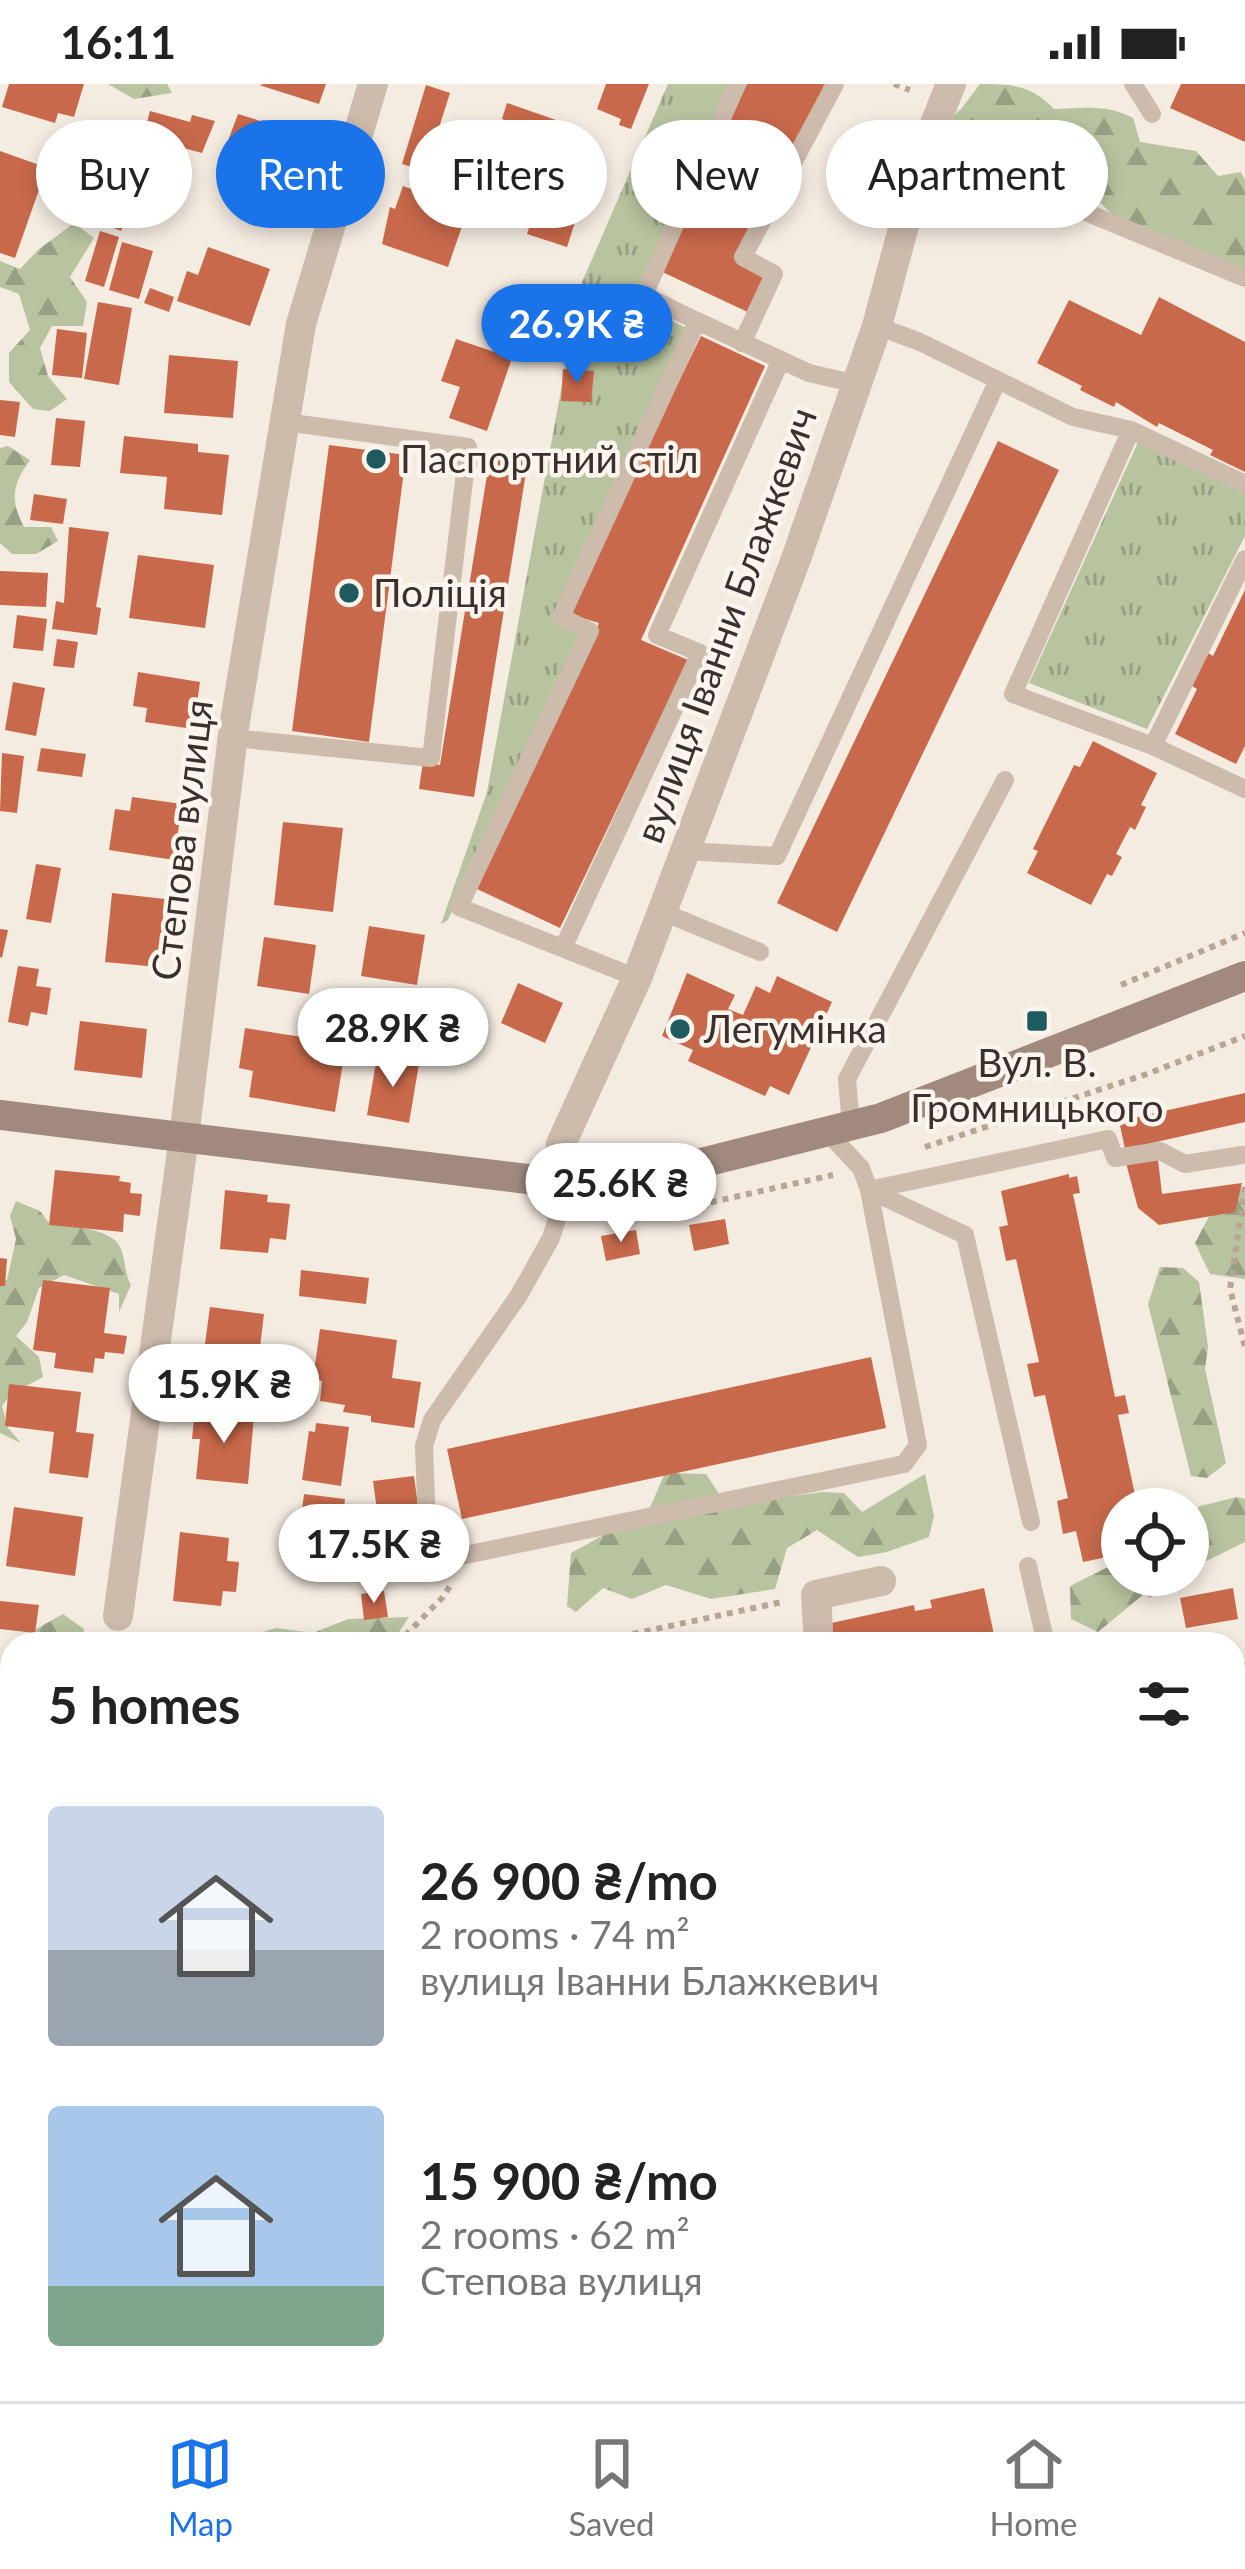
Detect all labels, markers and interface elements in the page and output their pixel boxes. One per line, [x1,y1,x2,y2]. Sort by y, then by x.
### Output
text: 16:11 [60,15,176,69]
chip: Buy [36,120,192,228]
chip: Rent [216,120,385,228]
chip: Filters [409,120,607,228]
chip: New [631,120,802,228]
chip: Apartment [826,120,1108,228]
pin: 26.9K ₴ [466,284,688,386]
text: 26.9K ₴ [509,300,646,346]
street label: вулиця Іванни Блажкевич [625,401,825,848]
place label: Паспортний стіл [400,435,699,481]
marker: Паспортний стіл [363,446,389,472]
place label: Поліція [373,569,507,615]
marker: Поліція [336,580,362,606]
street label: Степова вулиця [141,697,221,983]
pin: 28.9K ₴ [282,988,504,1090]
text: 28.9K ₴ [325,1004,462,1050]
place label: Легумінка [703,1005,887,1051]
marker: Вул. В. Громницького [1024,1008,1050,1034]
marker: Легумінка [667,1016,693,1042]
place label: Вул. В. Громницького [910,1039,1164,1130]
pin: 25.6K ₴ [510,1143,732,1245]
text: 25.6K ₴ [553,1159,690,1205]
pin: 15.9K ₴ [113,1344,335,1446]
text: 15.9K ₴ [156,1360,293,1406]
map controls [1101,1488,1209,1596]
button: locate [1101,1488,1209,1596]
pin: 17.5K ₴ [263,1504,485,1606]
text: 17.5K ₴ [306,1520,443,1566]
icon: filters [1131,1671,1197,1737]
text: 5 homes [48,1674,240,1735]
text: 26 900 ₴/mo [420,1850,718,1911]
icon: home [144,1854,288,1998]
text: 2 rooms · 74 m² [420,1911,690,1957]
text: вулиця Іванни Блажкевич [420,1957,879,2003]
text: 15 900 ₴/mo [420,2150,718,2211]
icon: home [144,2154,288,2298]
text: 2 rooms · 62 m² [420,2211,690,2257]
text: Степова вулиця [420,2257,703,2303]
tab: Map [167,2431,233,2543]
tab: Saved [568,2431,655,2543]
tab: Home [990,2431,1078,2543]

